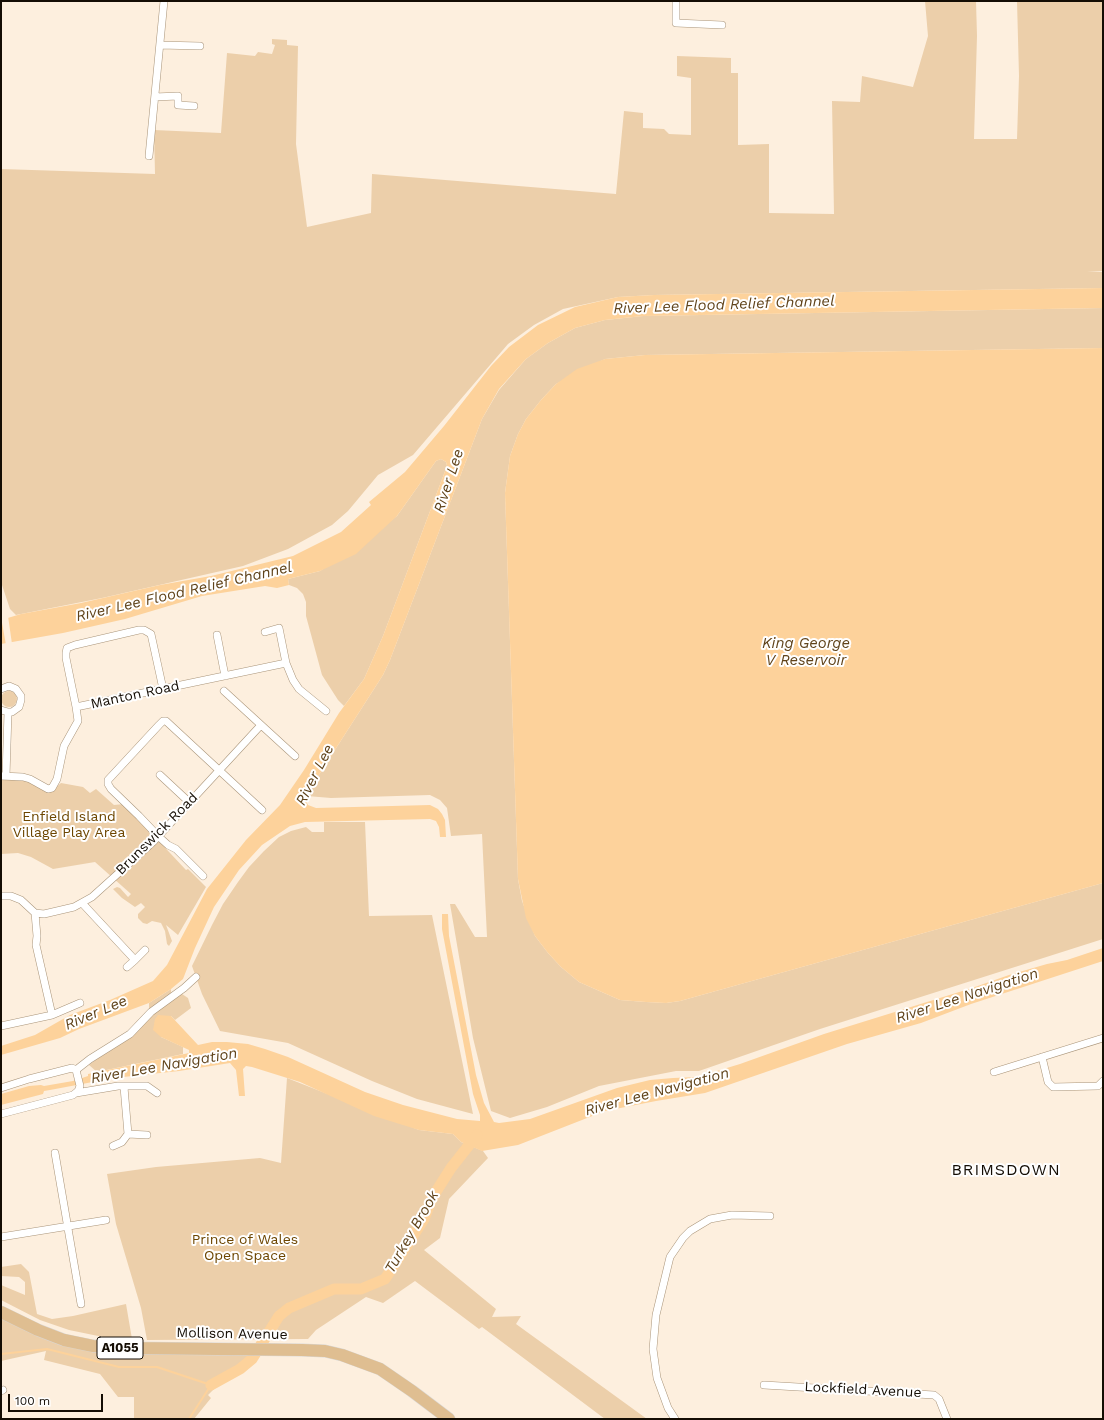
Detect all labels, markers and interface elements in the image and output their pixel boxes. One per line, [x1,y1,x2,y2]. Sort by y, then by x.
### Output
water label: River Lee Flood Relief Channel [613,292,835,318]
water label: River Lee [430,447,468,515]
water label: River Lee Flood Relief Channel [74,558,294,626]
water label: King George V Reservoir [762,635,850,670]
street label: Manton Road [89,677,181,713]
water label: River Lee [292,741,338,809]
street label: Brunswick Road [112,789,202,879]
park label: Enfield Island Village Play Area [13,809,125,842]
water label: River Lee Navigation [894,964,1040,1028]
water label: River Lee [62,992,130,1034]
water label: River Lee Navigation [89,1044,239,1088]
water label: River Lee Navigation [583,1064,731,1120]
district label: BRIMSDOWN [951,1160,1061,1180]
water label: Turkey Brook [381,1187,443,1277]
park label: Prince of Wales Open Space [192,1232,298,1264]
street label: Mollison Avenue [176,1325,288,1343]
road number: A1055 [97,1337,143,1359]
street label: Lockfield Avenue [804,1379,922,1401]
scale bar [10,1386,105,1412]
text: 100 m [15,1394,50,1408]

